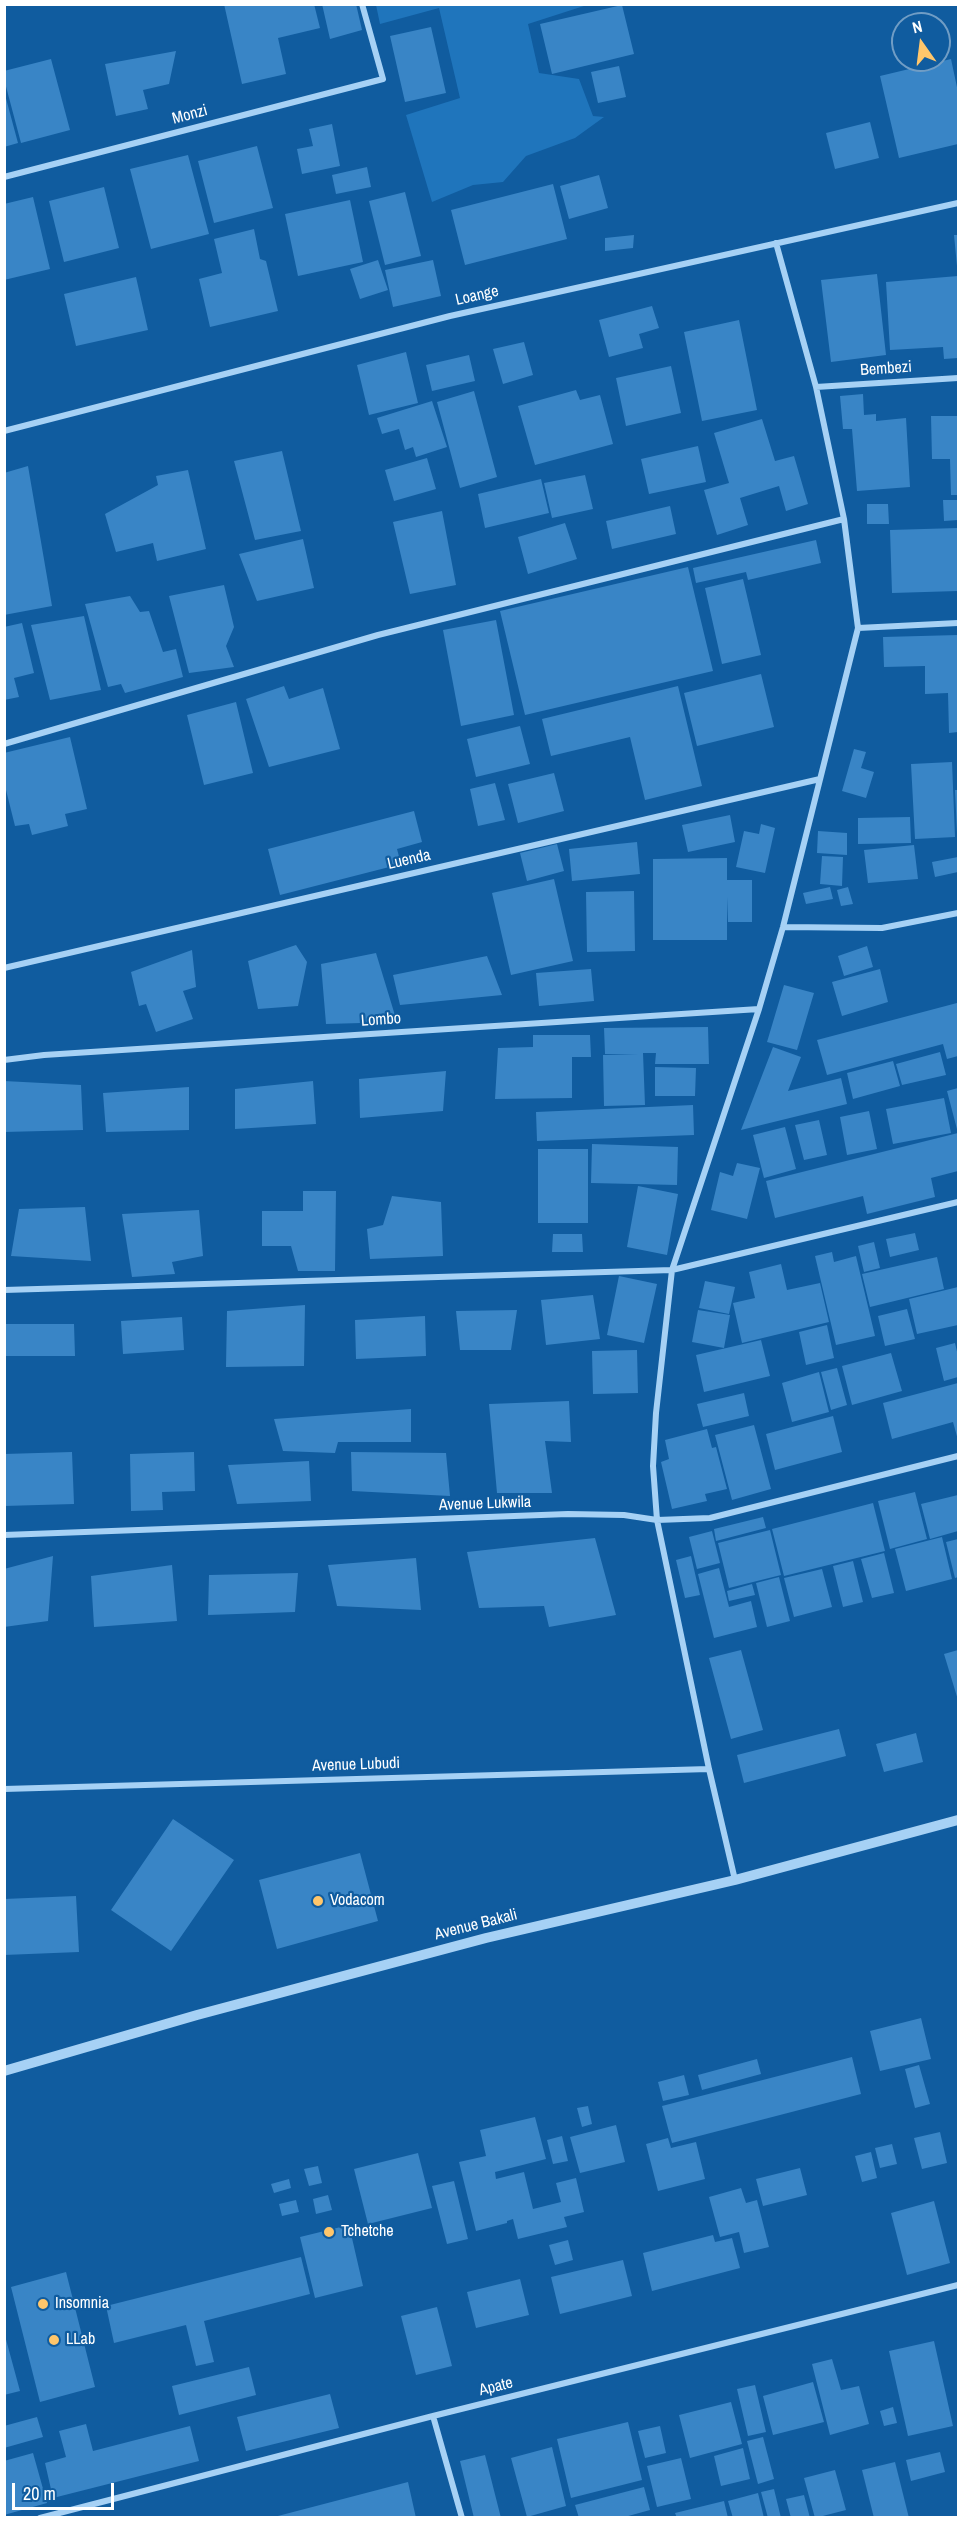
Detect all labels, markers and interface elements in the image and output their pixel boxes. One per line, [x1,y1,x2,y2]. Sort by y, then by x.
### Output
north arrow [891,12,951,72]
text: N [910,15,924,38]
street label: Monzi [170,101,210,129]
street label: Loange [454,282,500,310]
street label: Bembezi [860,358,912,380]
street label: Luenda [386,846,432,874]
street label: Lombo [360,1009,402,1031]
street label: Avenue Lukwila [438,1493,532,1515]
street label: Avenue Lubudi [312,1754,400,1776]
place label: Vodacom [330,1891,385,1911]
marker: Vodacom [311,1894,325,1908]
street label: Avenue Bakali [433,1905,519,1945]
place label: Tchetche [341,2222,394,2242]
marker: Tchetche [322,2225,336,2239]
place label: Insomnia [55,2294,109,2314]
marker: Insomnia [36,2297,50,2311]
place label: LLab [66,2330,95,2350]
marker: LLab [47,2333,61,2347]
street label: Apate [477,2374,515,2400]
scale bar [15,2471,117,2509]
text: 20 m [23,2481,56,2506]

